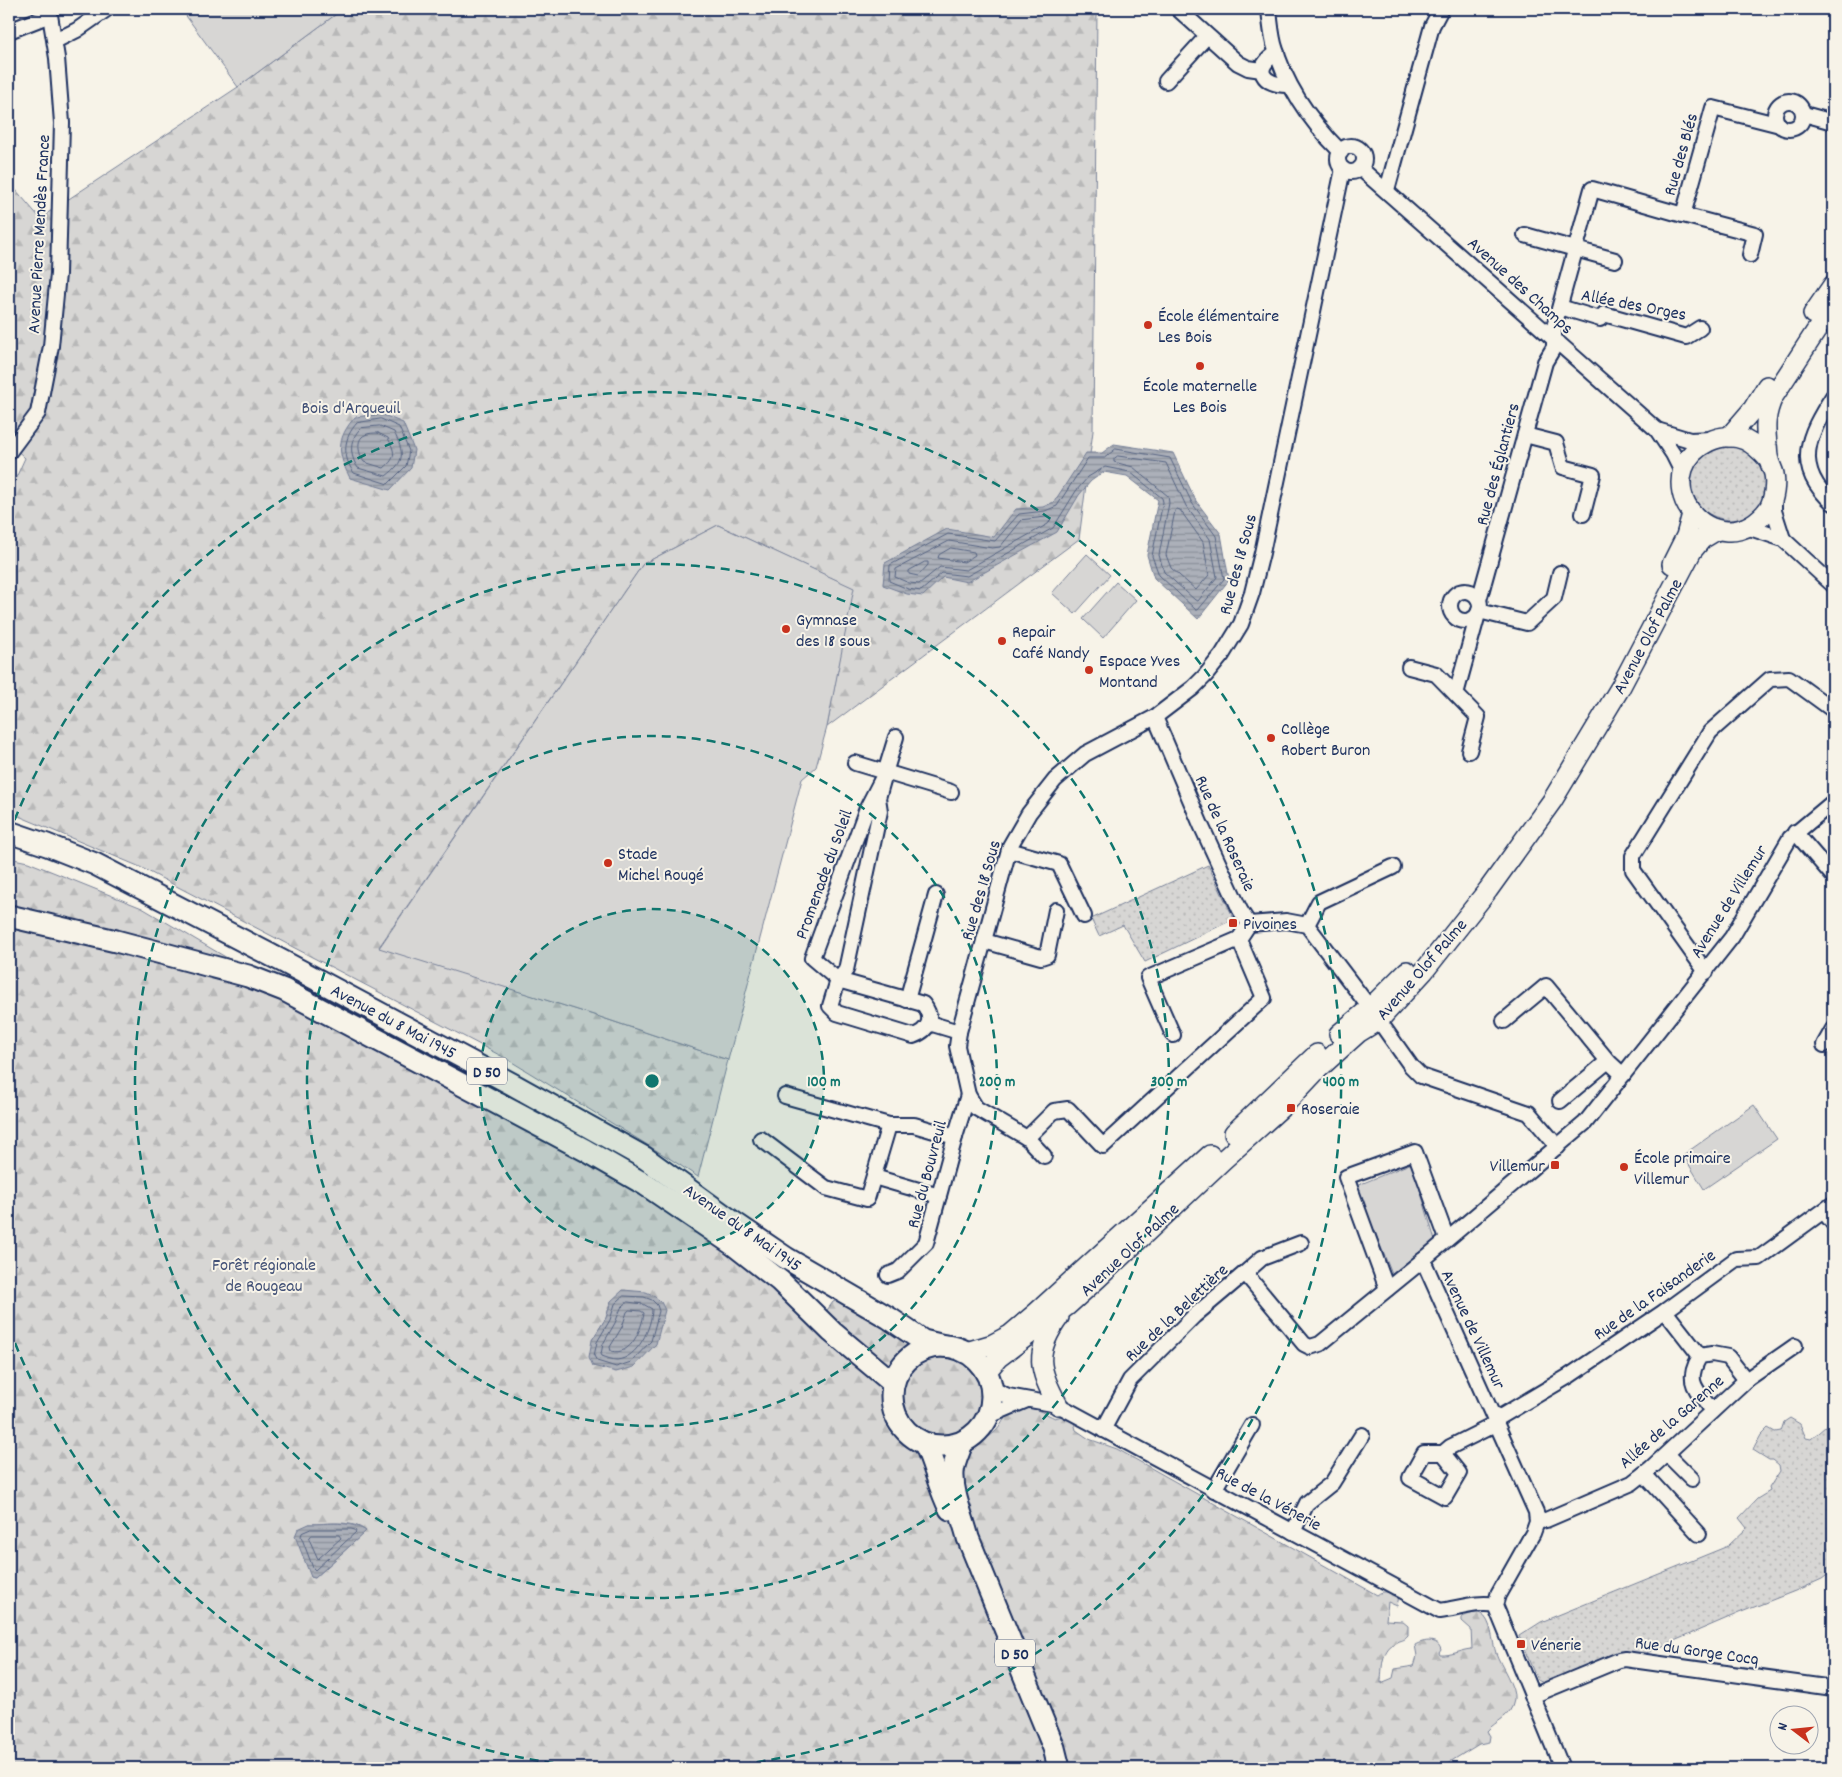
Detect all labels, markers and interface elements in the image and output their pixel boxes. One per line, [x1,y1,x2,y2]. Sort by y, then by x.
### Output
street label: Rue des Blés [1659,110,1706,199]
street label: Avenue Pierre Mendès France [23,134,58,334]
street label: Avenue des Champs [1461,232,1578,341]
street label: Allée des Orges [1579,284,1688,329]
place label: École élémentaire Les Bois [1158,305,1279,351]
marker: École élémentaire Les Bois [1142,319,1154,331]
marker: École maternelle Les Bois [1194,360,1206,372]
place label: École maternelle Les Bois [1143,375,1257,421]
park label: Bois d'Arqueuil [301,397,401,422]
street label: Rue des Églantiers [1471,401,1528,529]
street label: Rue des 18 Sous [1214,512,1265,618]
street label: Avenue Olof Palme [1608,575,1690,699]
place label: Gymnase des 18 sous [796,609,870,655]
place label: Repair Café Nandy [1012,621,1090,667]
marker: Gymnase des 18 sous [780,623,792,635]
marker: Repair Café Nandy [996,635,1008,647]
place label: Espace Yves Montand [1099,650,1180,696]
marker: Espace Yves Montand [1083,664,1095,676]
place label: Collège Robert Buron [1281,718,1370,764]
marker: Collège Robert Buron [1265,732,1277,744]
street label: Rue de la Roseraie [1187,772,1260,896]
street label: Promenade du Soleil [790,806,861,943]
street label: Rue des 18 Sous [956,838,1009,944]
street label: Avenue de Villemur [1685,841,1775,964]
place label: Stade Michel Rougé [618,843,704,889]
marker: Stade Michel Rougé [602,857,614,869]
place label: Pivoines [1243,913,1297,938]
street label: Avenue Olof Palme [1372,914,1474,1027]
marker: Pivoines [1227,917,1239,929]
street label: Avenue du 8 Mai 1945 [325,979,460,1067]
road number: D 50 [467,1058,507,1084]
centre of rings [643,1072,661,1090]
text: 100 m [807,1072,841,1094]
text: 200 m [979,1072,1015,1094]
text: 300 m [1151,1072,1187,1094]
text: 400 m [1323,1072,1359,1094]
place label: Roseraie [1301,1098,1360,1123]
marker: Roseraie [1285,1102,1297,1114]
street label: Rue du Bouvreuil [902,1117,955,1231]
place label: École primaire Villemur [1634,1147,1731,1193]
place label: Villemur [1490,1155,1545,1180]
marker: Villemur [1549,1159,1561,1171]
marker: École primaire Villemur [1618,1161,1630,1173]
street label: Avenue du 8 Mai 1945 [677,1179,806,1279]
street label: Avenue Olof Palme [1076,1198,1186,1303]
street label: Rue de la Faisanderie [1589,1244,1722,1348]
park label: Forêt régionale de Rougeau [212,1254,316,1300]
street label: Rue de la Belettière [1120,1259,1235,1368]
street label: Avenue de Villemur [1433,1266,1510,1394]
street label: Allée de la Garenne [1615,1370,1731,1476]
street label: Rue de la Vénerie [1211,1462,1325,1539]
street label: Rue du Gorge Cocq [1633,1631,1760,1674]
place label: Vénerie [1531,1634,1582,1659]
marker: Vénerie [1515,1638,1527,1650]
road number: D 50 [995,1640,1035,1666]
north arrow [1770,1704,1820,1754]
text: N [1773,1721,1794,1733]

